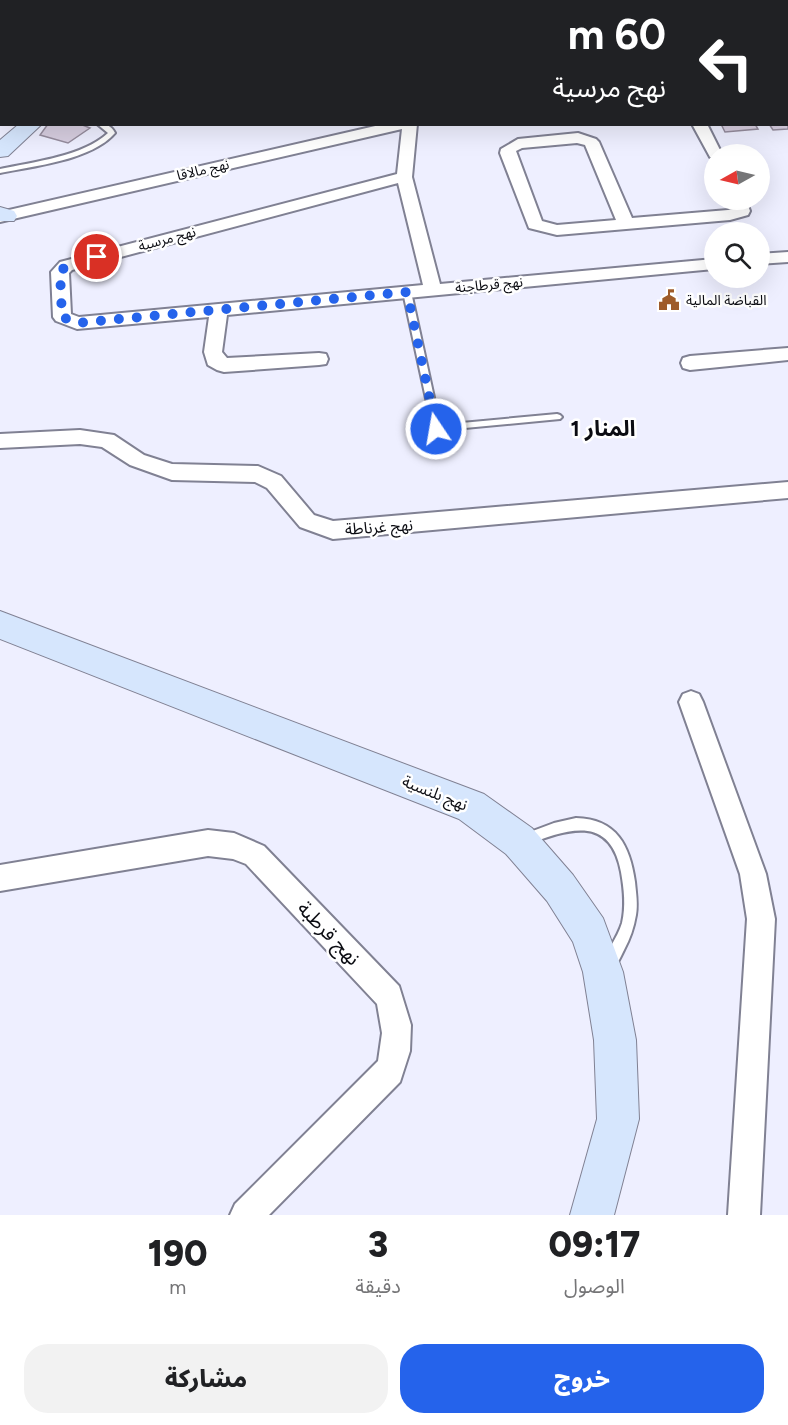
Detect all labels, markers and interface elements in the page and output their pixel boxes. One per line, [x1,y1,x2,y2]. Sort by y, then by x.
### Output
text: 60 m [568,9,666,60]
icon: left [687,24,765,102]
text: نهج مرسية [552,71,666,104]
north arrow [704,144,770,210]
map controls [704,144,770,288]
street label: نهج مالاقا [175,156,232,186]
button: search [704,222,770,288]
street label: نهج مرسية [136,223,198,257]
pin [71,231,122,282]
icon: arrive [80,240,113,273]
street label: نهج قرطاجنة [454,274,524,298]
public building icon: القباضة المالية [657,288,681,312]
place label: القباضة المالية [686,292,767,309]
position arrow [404,397,468,461]
district label: المنار 1 [570,415,636,442]
street label: نهج غرناطة [344,515,414,542]
street label: نهج بلنسية [398,771,470,817]
street label: نهج قرطبة [290,896,365,972]
text: 3 [368,1223,388,1266]
text: 09:17 [548,1223,640,1266]
text: 190 [148,1232,208,1275]
text: دقيقة [355,1274,401,1298]
text: الوصول [564,1274,625,1298]
text: m [169,1275,186,1299]
button: مشاركة [24,1344,388,1413]
button: خروج [400,1344,764,1413]

